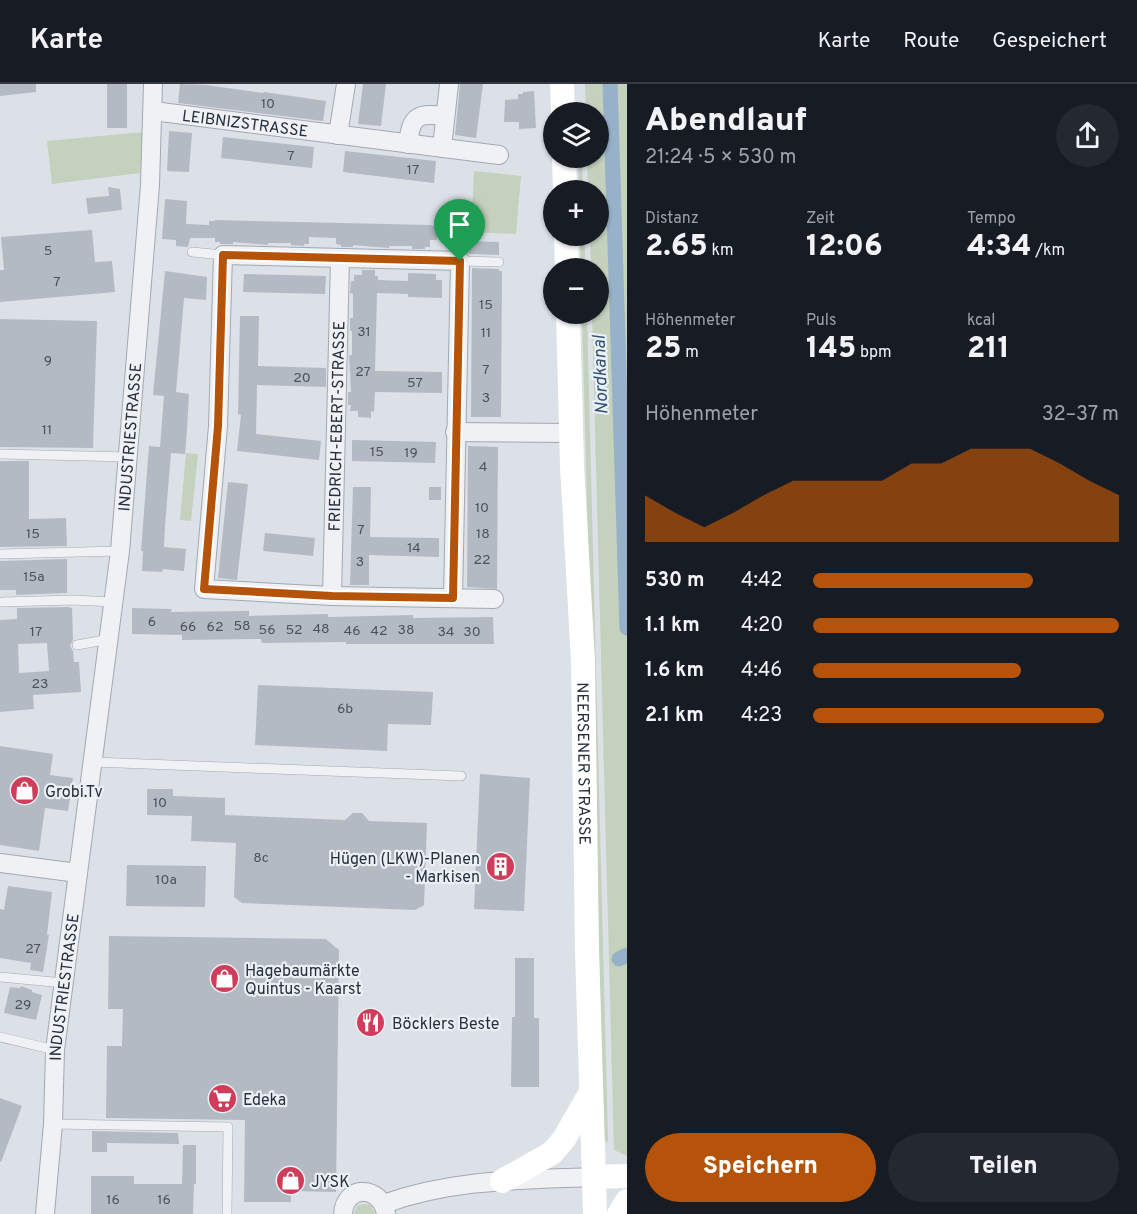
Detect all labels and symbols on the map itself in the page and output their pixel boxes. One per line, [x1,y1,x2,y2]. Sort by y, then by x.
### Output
house number: 10 [261,96,275,113]
street label: LEIBNIZSTRASSE [181,107,309,143]
house number: 7 [287,148,295,165]
house number: 17 [407,162,419,179]
pin [434,199,485,261]
house number: 5 [44,243,52,260]
house number: 7 [53,274,61,291]
house number: 15 [479,297,493,314]
street label: FRIEDRICH-EBERT-STRASSE [326,321,351,532]
house number: 31 [357,324,371,341]
house number: 11 [481,325,491,342]
water label: Nordkanal [589,334,614,415]
house number: 9 [44,353,52,370]
street label: INDUSTRIESTRASSE [115,362,147,512]
house number: 7 [482,362,490,379]
house number: 27 [355,364,371,381]
house number: 20 [293,370,311,387]
house number: 57 [407,375,423,392]
house number: 3 [482,390,490,407]
house number: 11 [42,422,52,439]
house number: 15 [370,444,384,461]
house number: 19 [404,445,418,462]
house number: 4 [479,459,487,476]
house number: 10 [475,500,489,517]
house number: 7 [357,522,365,539]
house number: 15 [26,526,40,543]
house number: 18 [476,526,490,543]
house number: 14 [407,540,421,557]
house number: 22 [473,552,491,569]
house number: 3 [356,554,364,571]
house number: 15a [23,569,45,586]
house number: 6 [148,614,156,631]
house number: 58 [233,618,251,635]
house number: 66 [180,619,196,636]
house number: 62 [207,619,223,636]
house number: 48 [312,621,330,638]
house number: 56 [258,622,276,639]
house number: 52 [285,622,303,639]
house number: 38 [398,622,414,639]
house number: 46 [343,623,361,640]
house number: 42 [370,623,388,640]
house number: 17 [30,624,42,641]
house number: 34 [437,624,455,641]
house number: 30 [463,624,481,641]
house number: 23 [32,676,49,693]
street label: NEERSENER STRASSE [571,682,594,845]
house number: 6b [337,701,353,718]
shop icon: Grobi.Tv [8,775,40,807]
place label: Grobi.Tv [45,783,103,803]
house number: 10 [153,795,167,812]
house number: 8c [253,850,269,867]
place label: Hügen (LKW)-Planen - Markisen [330,850,480,888]
building icon: Hügen (LKW)-Planen - Markisen [485,851,517,883]
house number: 10a [155,872,177,889]
street label: INDUSTRIESTRASSE [47,912,85,1061]
house number: 27 [25,941,41,958]
place label: Hagebaumärkte Quintus - Kaarst [245,962,361,1000]
shop icon: Hagebaumärkte Quintus - Kaarst [208,963,240,995]
house number: 29 [15,997,31,1014]
restaurant icon: Böcklers Beste [355,1007,387,1039]
place label: Böcklers Beste [392,1015,499,1035]
supermarket icon: Edeka [206,1083,238,1115]
place label: Edeka [243,1091,286,1111]
shop icon: JYSK [274,1165,306,1197]
place label: JYSK [311,1173,350,1193]
house number: 16 [106,1192,120,1209]
house number: 16 [157,1192,171,1209]

